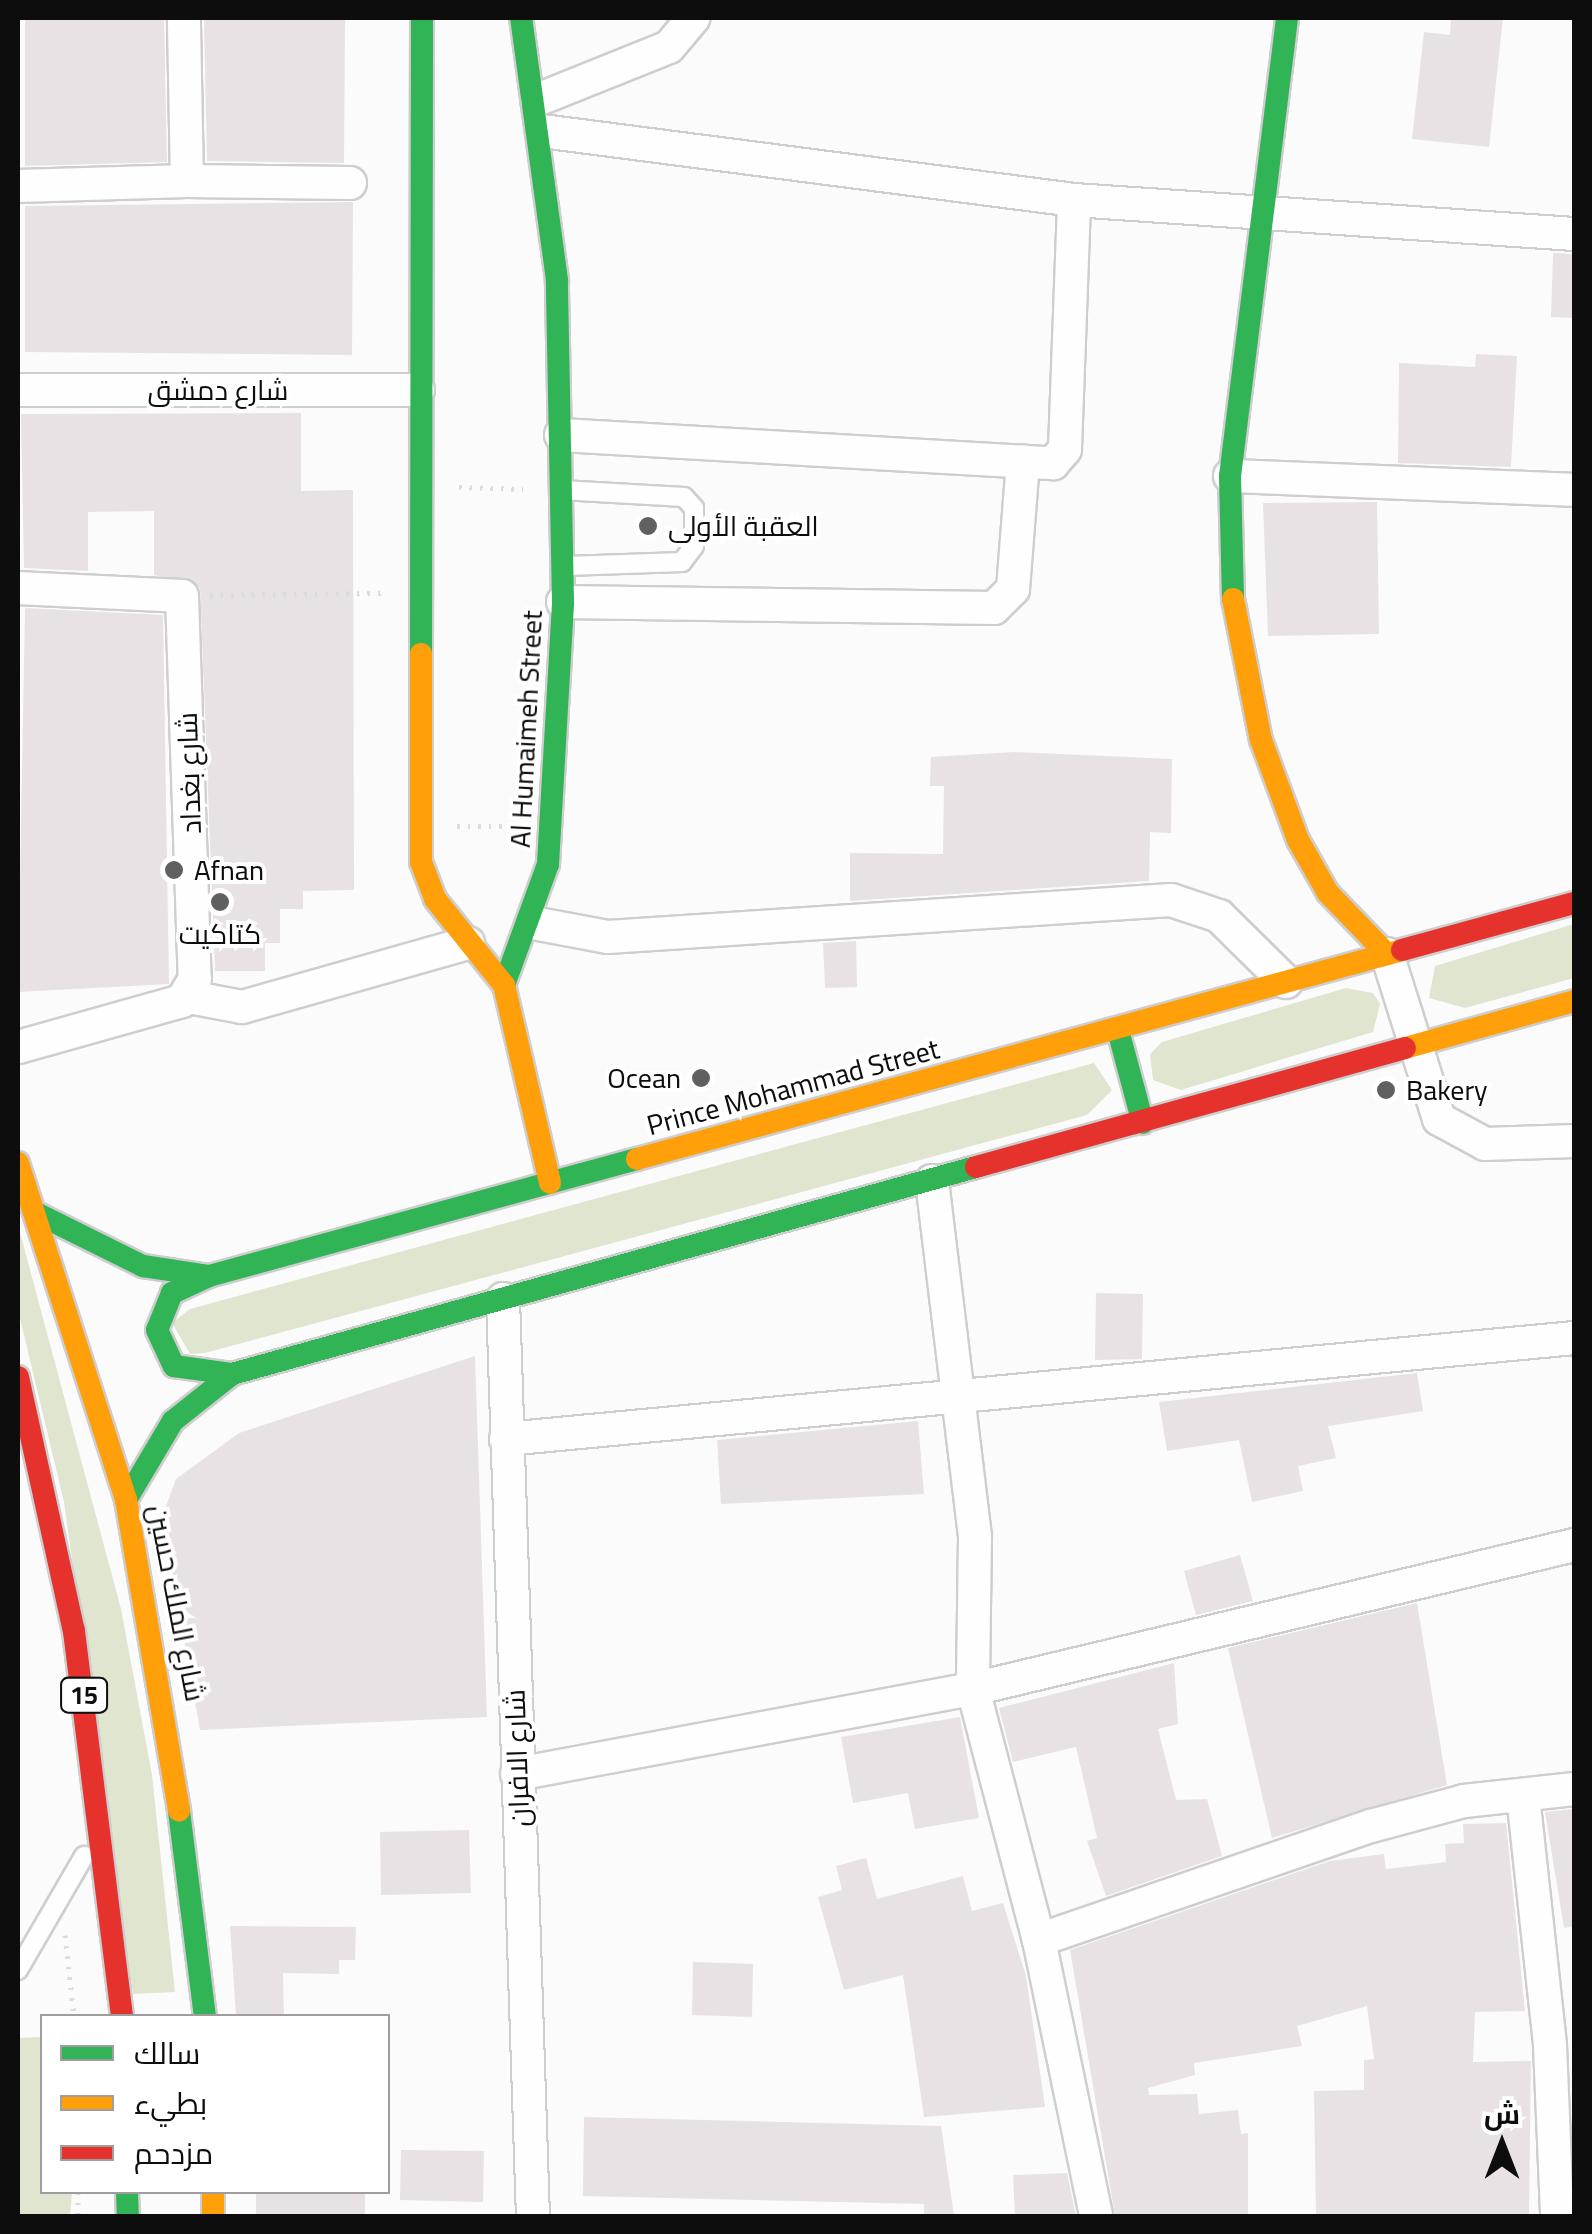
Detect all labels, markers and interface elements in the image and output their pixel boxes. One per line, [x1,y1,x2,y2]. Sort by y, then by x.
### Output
street label: شارع دمشق [147,373,289,407]
place label: العقبة الأولى [668,509,819,543]
marker: العقبة الأولى [637,515,659,537]
street label: Al Humaimeh Street [503,609,549,849]
street label: شارع بغداد [170,712,208,834]
place label: Afnan [194,853,264,887]
marker: Afnan [163,859,185,881]
marker: كتاكيت [209,891,231,913]
place label: كتاكيت [179,917,261,951]
street label: Prince Mohammad Street [643,1032,943,1142]
place label: Ocean [607,1061,681,1095]
marker: Ocean [690,1067,712,1089]
place label: Bakery [1406,1073,1488,1107]
marker: Bakery [1375,1079,1397,1101]
street label: شارع الملك حسين [141,1502,213,1704]
road number: 15 [59,1675,109,1715]
street label: شارع الافران [498,1689,536,1827]
legend [40,2014,390,2194]
text: سالك [134,2025,200,2081]
text: بطيء [134,2075,207,2131]
text: ش [1484,2088,1520,2140]
north arrow [1452,2094,1552,2194]
text: مزدحم [134,2125,213,2181]

